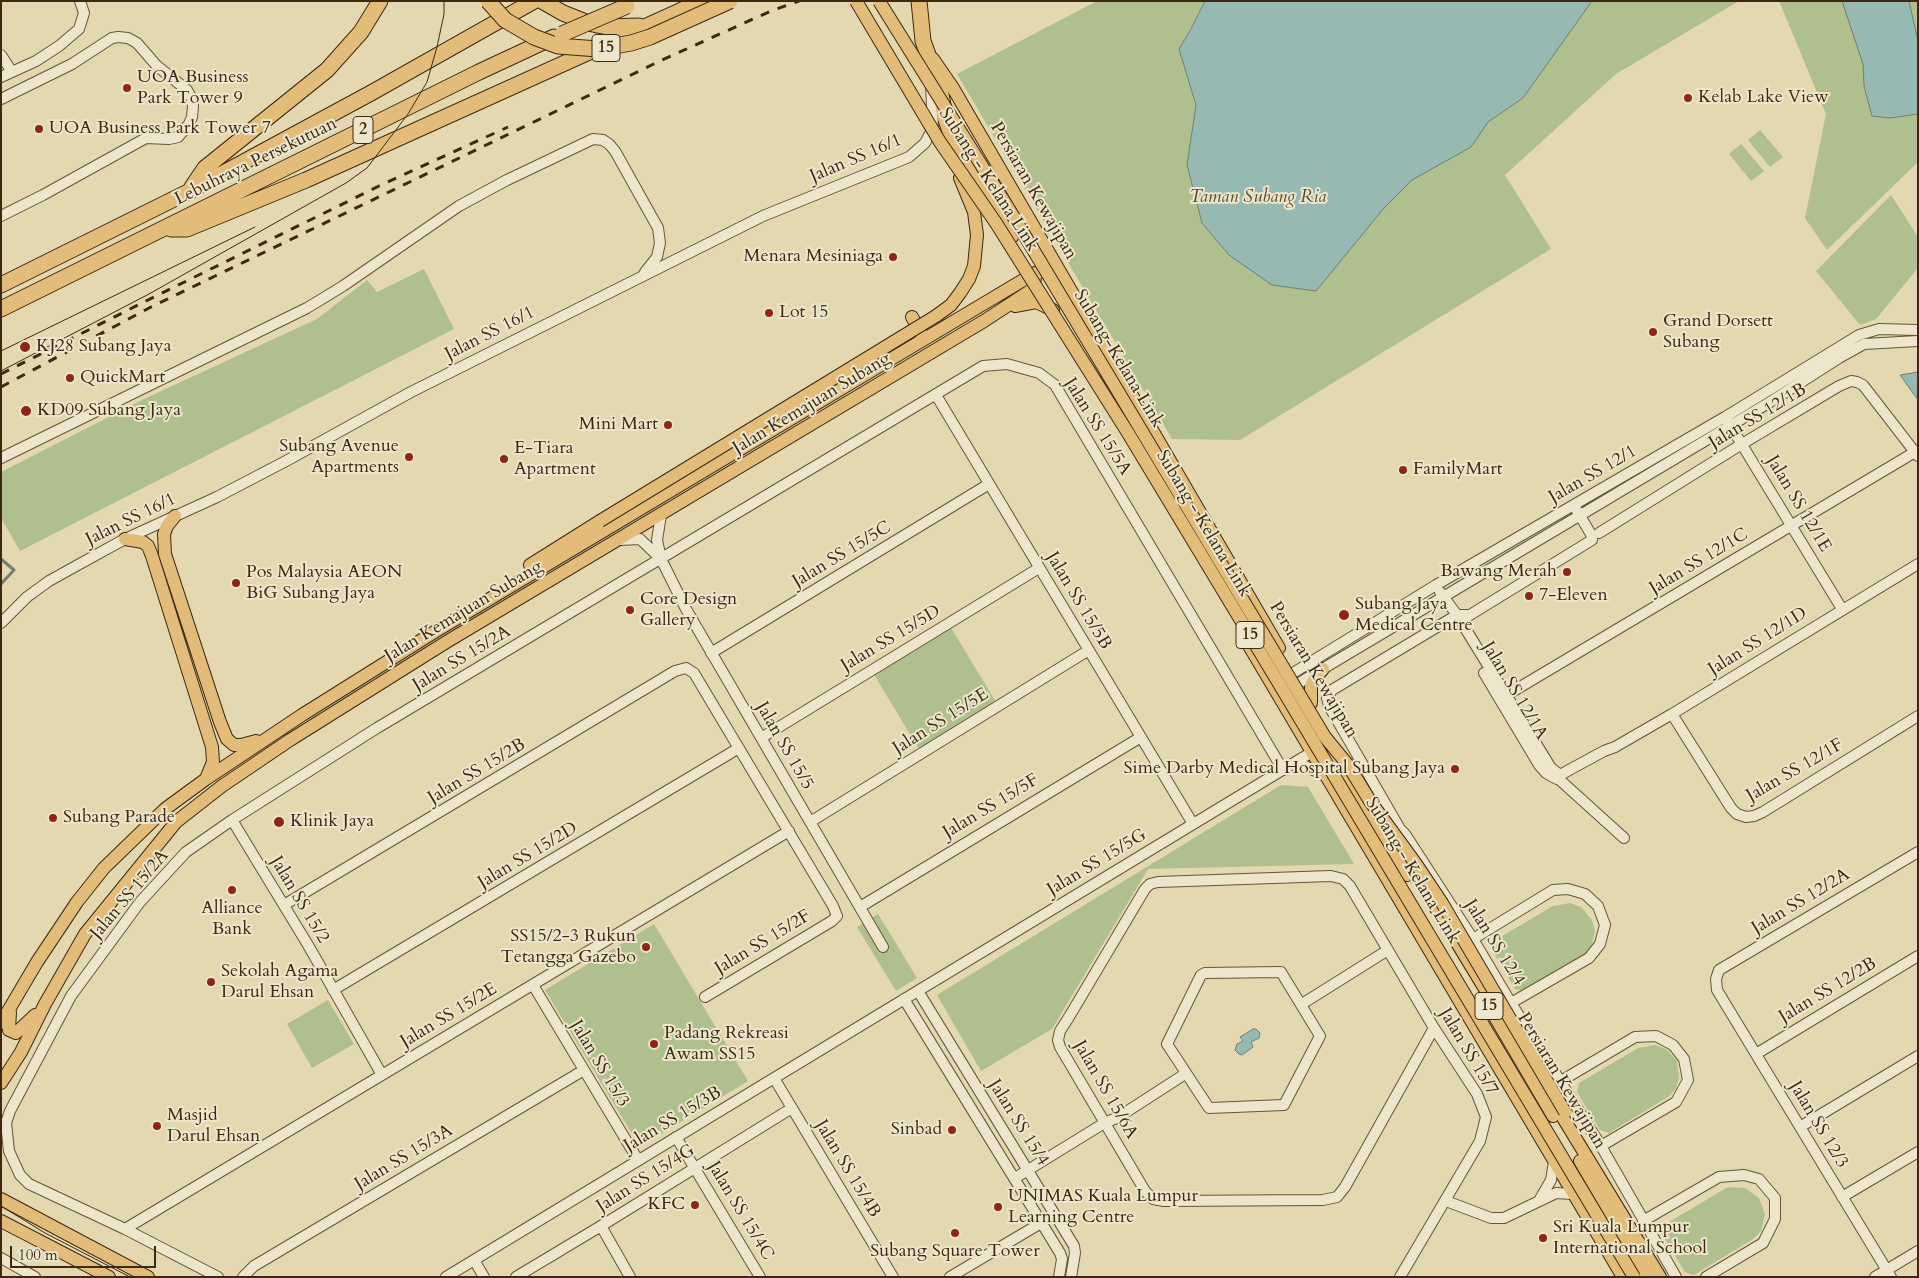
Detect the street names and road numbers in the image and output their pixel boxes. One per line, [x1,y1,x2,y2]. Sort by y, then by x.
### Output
road number: 15 [592,34,620,62]
street label: Subang - Kelana Link [933,104,1043,256]
street label: Lebuhraya Persekutuan [171,113,341,211]
road number: 2 [353,116,373,144]
street label: Persiaran Kewajipan [985,118,1081,264]
street label: Jalan SS 16/1 [807,130,905,188]
street label: Subang-Kelana Link [1068,286,1168,432]
street label: Jalan SS 16/1 [442,302,538,366]
street label: Jalan Kemajuan Subang [729,348,895,460]
street label: Jalan SS 15/5A [1059,374,1135,480]
street label: Jalan SS 12/1B [1705,379,1811,455]
street label: Jalan SS 12/1 [1545,441,1641,509]
street label: Subang - Kelana Link [1151,447,1255,601]
street label: Jalan SS 12/1E [1761,452,1835,556]
street label: Jalan SS 16/1 [82,489,180,551]
street label: Jalan SS 15/5C [789,517,895,593]
street label: Jalan SS 12/1C [1646,524,1752,600]
street label: Jalan SS 15/5B [1040,548,1116,654]
street label: Jalan Kemajuan Subang [381,556,547,668]
street label: Persiaran Kewajipan [1264,598,1362,742]
street label: Jalan SS 15/5D [837,601,945,677]
street label: Jalan SS 12/1D [1705,603,1811,681]
street label: Jalan SS 15/2A [409,621,515,697]
road number: 15 [1236,622,1264,648]
street label: Jalan SS 12/1A [1476,638,1552,744]
street label: Jalan SS 15/5E [889,684,993,760]
street label: Jalan SS 15/5 [750,698,818,794]
street label: Jalan SS 15/2B [424,734,530,810]
street label: Jalan SS 12/1F [1743,735,1847,807]
street label: Jalan SS 15/5F [939,770,1043,844]
street label: Subang - Kelana Link [1360,794,1464,948]
street label: Jalan SS 15/2D [474,818,582,894]
street label: Jalan SS 15/5G [1043,825,1151,901]
street label: Jalan SS 15/2A [86,846,174,944]
street label: Jalan SS 15/2 [265,853,333,947]
street label: Jalan SS 12/2A [1748,864,1854,940]
street label: Jalan SS 12/4 [1459,896,1529,990]
street label: Jalan SS 15/2F [711,906,815,980]
street label: Jalan SS 12/2B [1775,953,1881,1029]
street label: Jalan SS 15/2E [397,979,501,1053]
road number: 15 [1475,992,1503,1019]
street label: Jalan SS 15/7 [1434,1005,1502,1099]
street label: Persiaran Kewajipan [1512,1009,1610,1153]
street label: Jalan SS 15/3 [565,1017,633,1111]
street label: Jalan SS 15/6A [1068,1037,1142,1143]
street label: Jalan SS 15/4 [983,1076,1053,1170]
street label: Jalan SS 12/3 [1784,1078,1852,1172]
street label: Jalan SS 15/3B [620,1082,726,1158]
street label: Jalan SS 15/4B [809,1116,885,1222]
street label: Jalan SS 15/3A [351,1120,457,1196]
street label: Jalan SS 15/4G [593,1140,699,1218]
street label: Jalan SS 15/4C [702,1158,778,1264]

